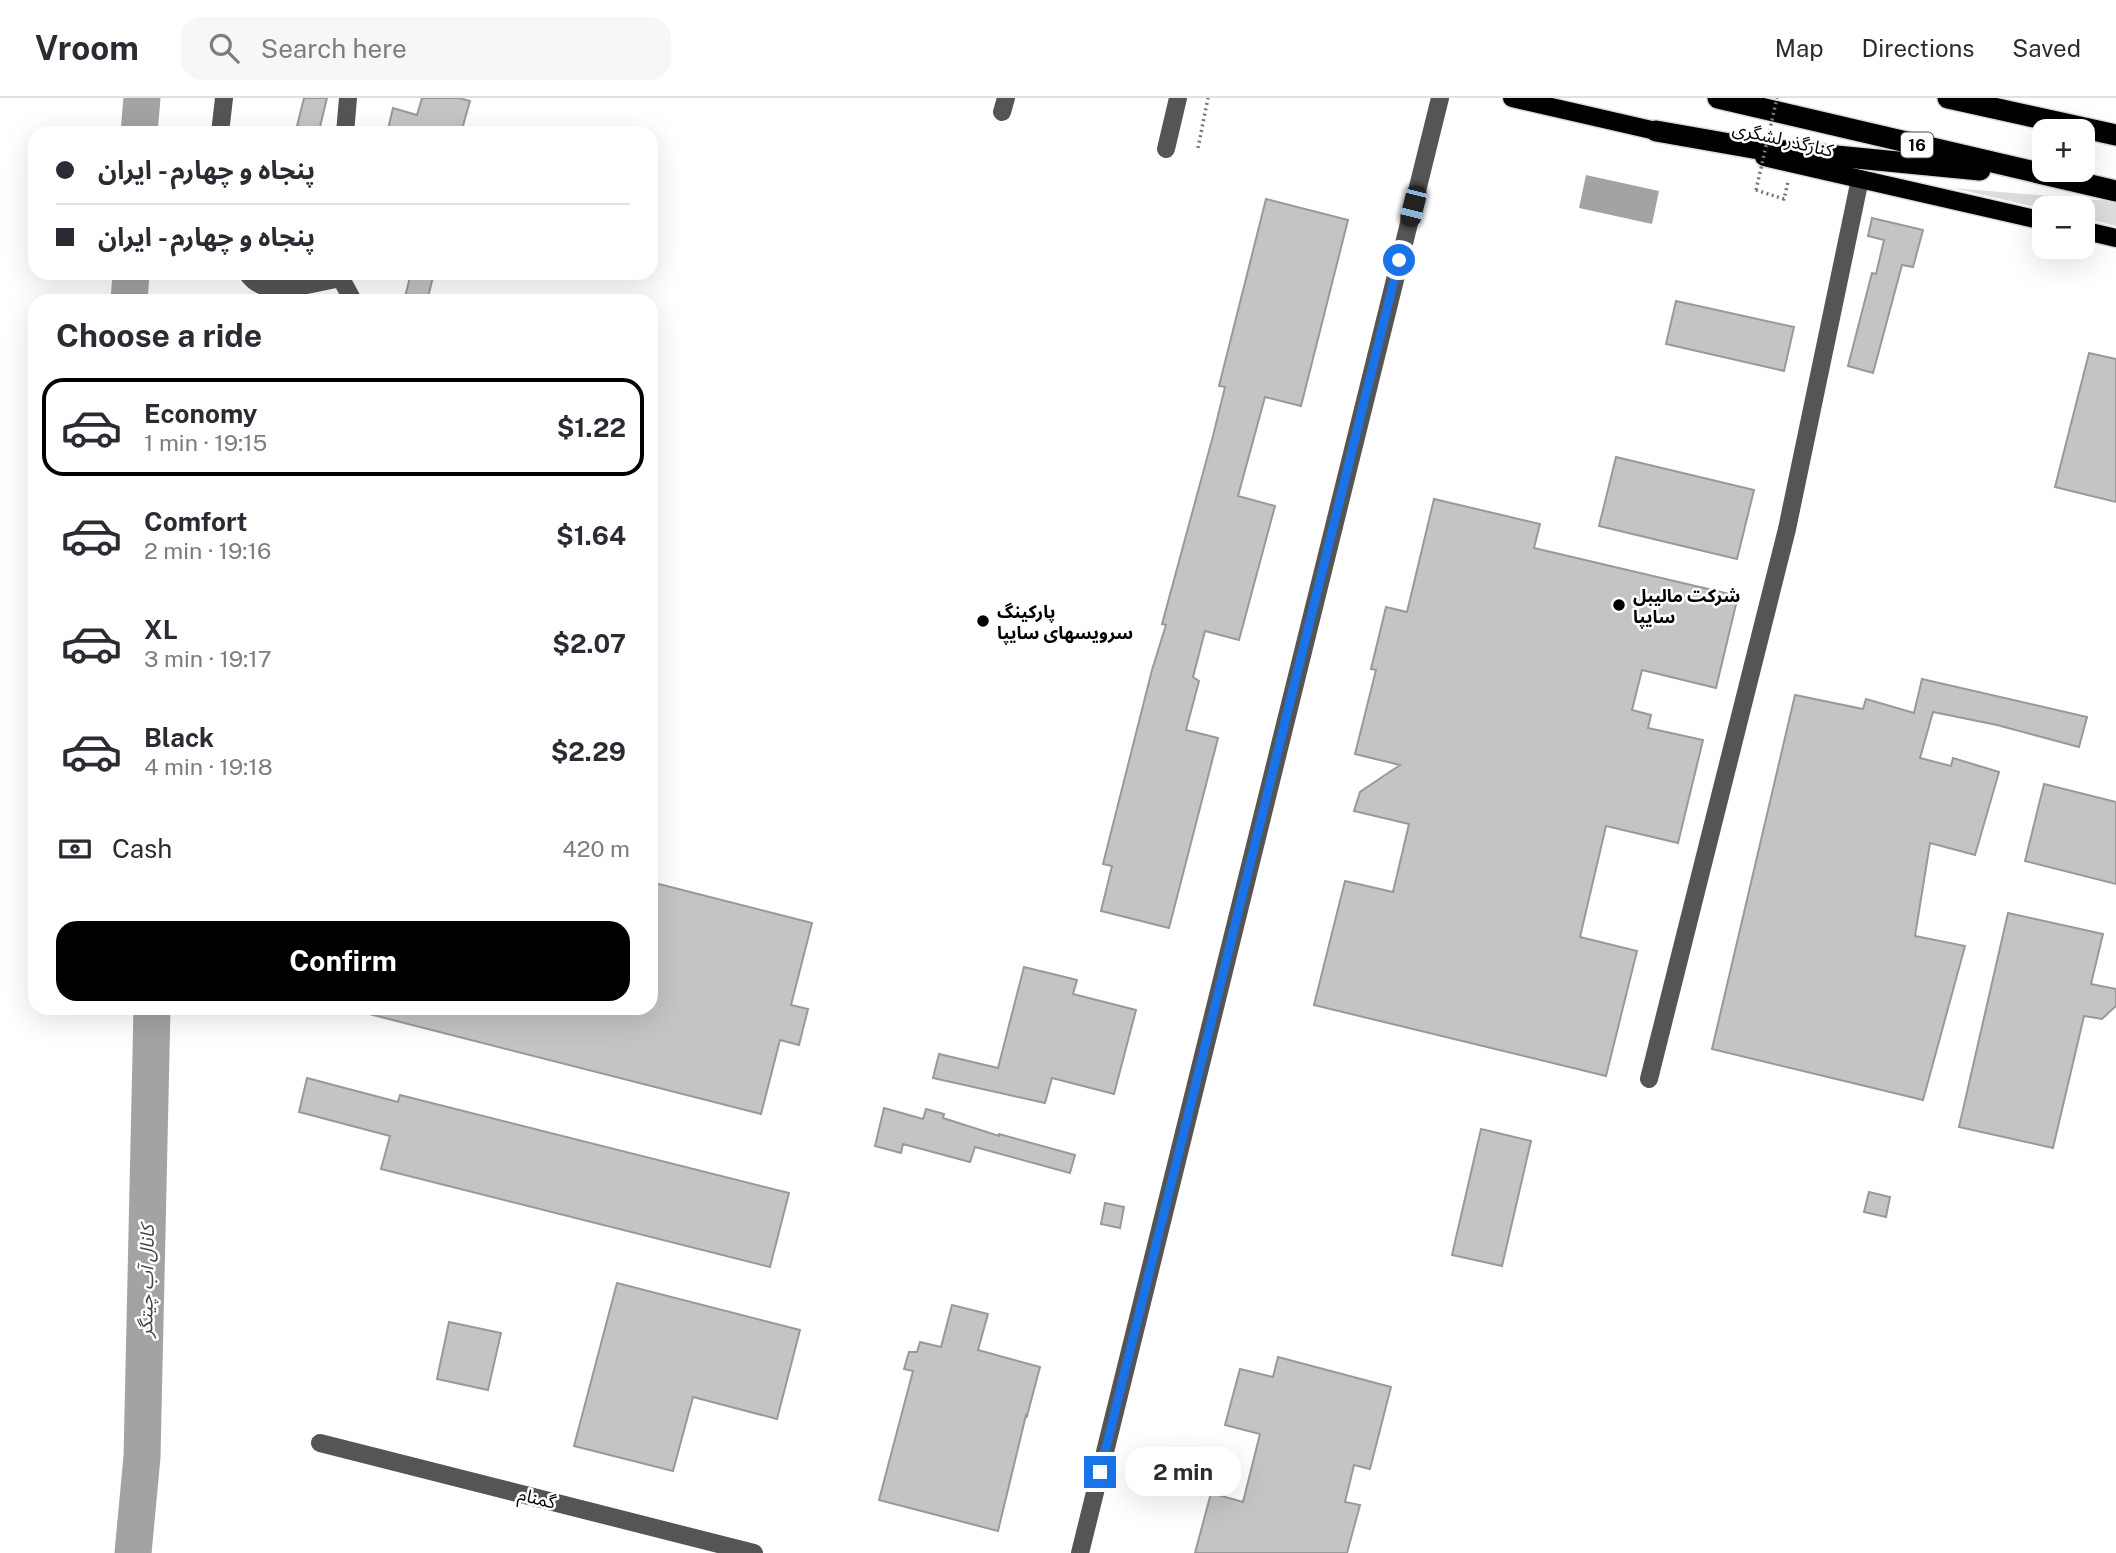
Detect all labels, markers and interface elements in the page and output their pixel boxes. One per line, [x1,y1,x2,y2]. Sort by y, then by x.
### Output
search box [181,17,671,80]
text: Vroom [35,29,139,67]
icon: search [205,29,243,67]
text: Search here [261,33,407,64]
text: Map [1775,34,1824,62]
text: Directions [1862,34,1974,62]
text: Saved [2012,34,2081,62]
street label: کنارگذر لشگری [1730,117,1836,162]
map controls [2032,119,2095,259]
button: + [2032,119,2095,182]
road number: 16 [1901,132,1933,158]
text: پنجاه و چهارم - ایران [98,154,315,185]
car [1398,183,1429,229]
button: − [2032,196,2095,259]
text: پنجاه و چهارم - ایران [98,221,315,252]
route start [1383,244,1415,276]
text: Choose a ride [56,317,262,354]
icon: car [60,396,123,459]
text: Economy [144,398,257,429]
text: $1.22 [557,412,626,443]
text: 1 min · 19:15 [144,429,267,456]
icon: car [60,504,123,567]
text: Comfort [144,506,247,537]
text: $1.64 [556,520,626,551]
text: 2 min · 19:16 [144,537,271,564]
place label: شرکت مالیبل سایپا [1633,585,1740,628]
marker: شرکت مالیبل سایپا [1611,597,1627,613]
place label: پارکینگ سرویسهای سایپا [997,601,1133,644]
icon: car [60,612,123,675]
marker: پارکینگ سرویسهای سایپا [975,613,991,629]
text: XL [144,614,178,645]
text: $2.07 [552,628,626,659]
text: 3 min · 19:17 [144,645,271,672]
icon: car [60,720,123,783]
text: Black [144,722,214,753]
text: $2.29 [551,736,626,767]
text: 4 min · 19:18 [144,753,273,780]
icon: cash [56,830,94,868]
text: Cash [112,833,172,864]
text: 420 m [562,835,630,862]
button: Confirm [56,921,630,1001]
water label: کانال آب چیتگر [134,1220,160,1339]
callout: 2 min [1124,1448,1240,1496]
route end [1084,1456,1116,1488]
text: 2 min [1153,1458,1213,1485]
street label: گمنام [515,1483,559,1517]

